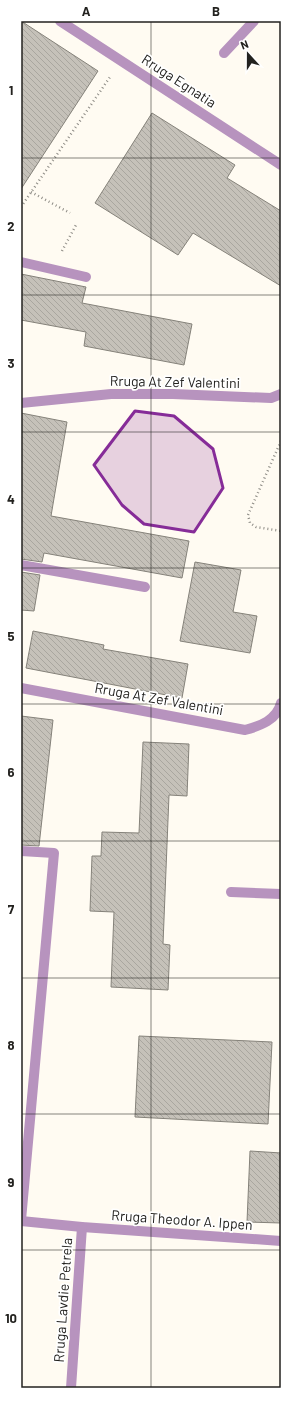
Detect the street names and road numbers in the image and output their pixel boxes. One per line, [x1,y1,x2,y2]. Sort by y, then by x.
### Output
street label: Rruga Egnatia [139,50,220,111]
street label: Rruga At Zef Valentini [110,372,240,391]
street label: Rruga At Zef Valentini [93,679,225,718]
street label: Rruga Theodor A. Ippen [111,1206,253,1233]
street label: Rruga Lavdie Petrela [50,1237,75,1363]

